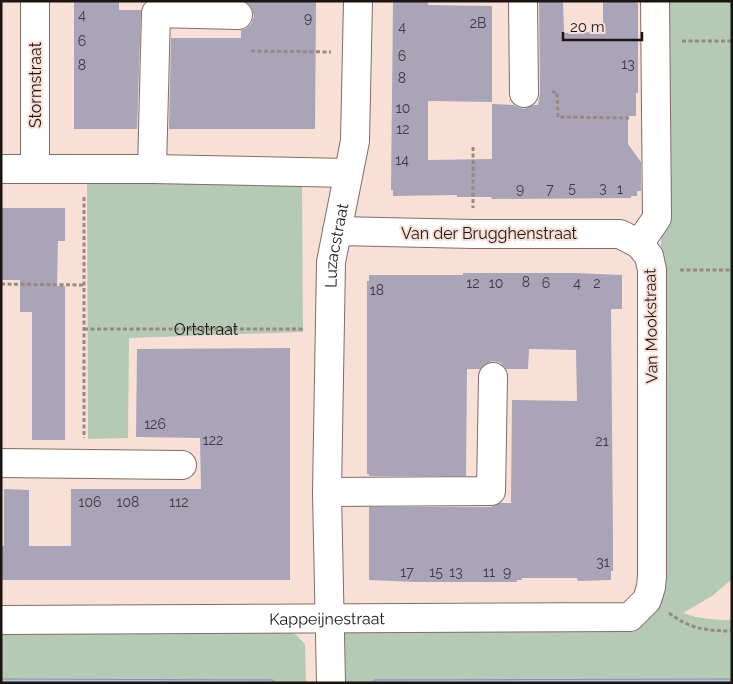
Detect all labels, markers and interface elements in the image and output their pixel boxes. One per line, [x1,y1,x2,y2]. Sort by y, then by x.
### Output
house number: 4 [78,7,86,23]
house number: 9 [304,10,312,26]
scale bar [563,10,642,42]
house number: 2B [470,15,486,31]
text: 20 m [570,18,605,36]
house number: 4 [398,19,406,35]
house number: 6 [78,33,86,49]
street label: Stormstraat [26,41,45,128]
house number: 6 [398,48,406,64]
house number: 13 [621,56,635,72]
house number: 8 [78,57,86,73]
house number: 8 [398,70,406,86]
house number: 10 [396,100,410,116]
house number: 12 [396,121,410,137]
house number: 14 [395,152,409,168]
house number: 5 [568,180,576,196]
house number: 3 [599,180,607,196]
house number: 9 [516,181,524,197]
house number: 7 [546,181,554,197]
house number: 1 [617,181,623,197]
street label: Luzacstraat [321,201,352,288]
street label: Van der Brugghenstraat [401,224,578,243]
street label: Van Mookstraat [640,268,662,384]
house number: 8 [522,274,530,290]
house number: 12 [466,275,480,291]
house number: 10 [489,275,503,291]
house number: 6 [542,275,550,291]
house number: 4 [573,275,581,291]
house number: 2 [593,275,601,291]
house number: 18 [370,282,384,298]
street label: Ortstraat [174,320,239,339]
house number: 126 [144,416,166,432]
house number: 122 [203,432,223,448]
house number: 21 [595,433,609,449]
house number: 106 [78,494,102,510]
house number: 108 [117,494,139,510]
house number: 112 [169,494,189,510]
house number: 31 [596,554,610,570]
house number: 17 [400,564,414,580]
house number: 15 [429,564,443,580]
house number: 13 [449,564,463,580]
house number: 11 [483,564,495,580]
house number: 9 [503,564,511,580]
street label: Kappeijnestraat [269,609,385,628]

